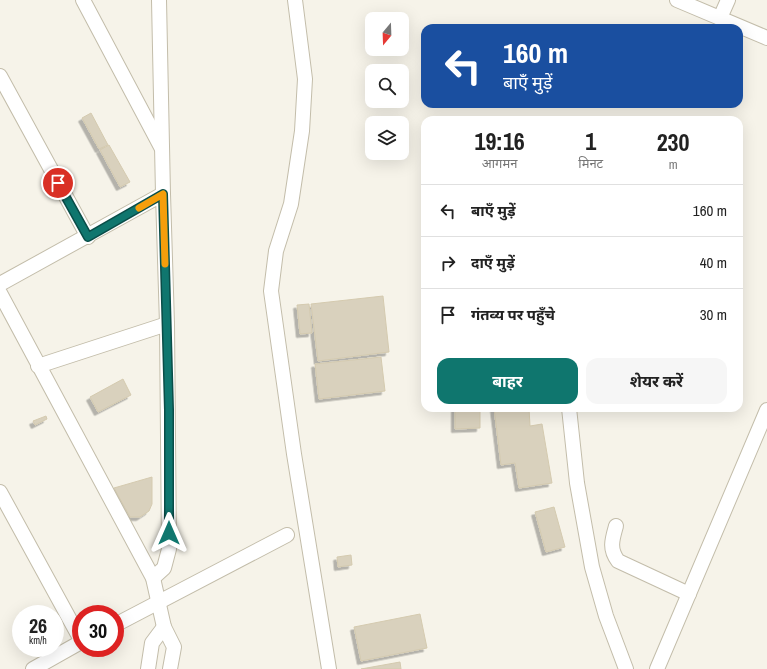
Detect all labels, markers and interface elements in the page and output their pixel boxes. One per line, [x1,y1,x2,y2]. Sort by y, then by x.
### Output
north arrow [365,12,409,56]
map controls [365,12,409,160]
text: 160 m [503,34,568,72]
icon: left [437,40,489,92]
button: search [365,64,409,108]
text: बाएँ मुड़ें [503,70,552,95]
button: layers [365,116,409,160]
text: 19:16 [474,125,525,157]
text: 1 [585,125,596,157]
text: 230 [657,126,690,158]
text: आगमन [482,155,517,172]
text: मिनट [578,155,603,172]
text: m [669,156,678,173]
pin [41,166,75,200]
icon: arrive [47,172,69,194]
icon: left [437,200,459,222]
text: बाएँ मुड़ें [471,200,516,221]
text: 160 m [693,200,727,221]
icon: right [437,252,459,274]
text: दाएँ मुड़ें [471,252,515,273]
text: 40 m [700,252,727,273]
icon: arrive [437,304,459,326]
text: गंतव्य पर पहुँचे [471,304,555,325]
text: 30 m [700,304,727,325]
button: बाहर [437,358,578,404]
button: शेयर करें [586,358,727,404]
position arrow [148,512,190,554]
speed limit sign: 30 [72,605,124,657]
text: 26 [29,612,47,639]
text: km/h [29,634,47,647]

